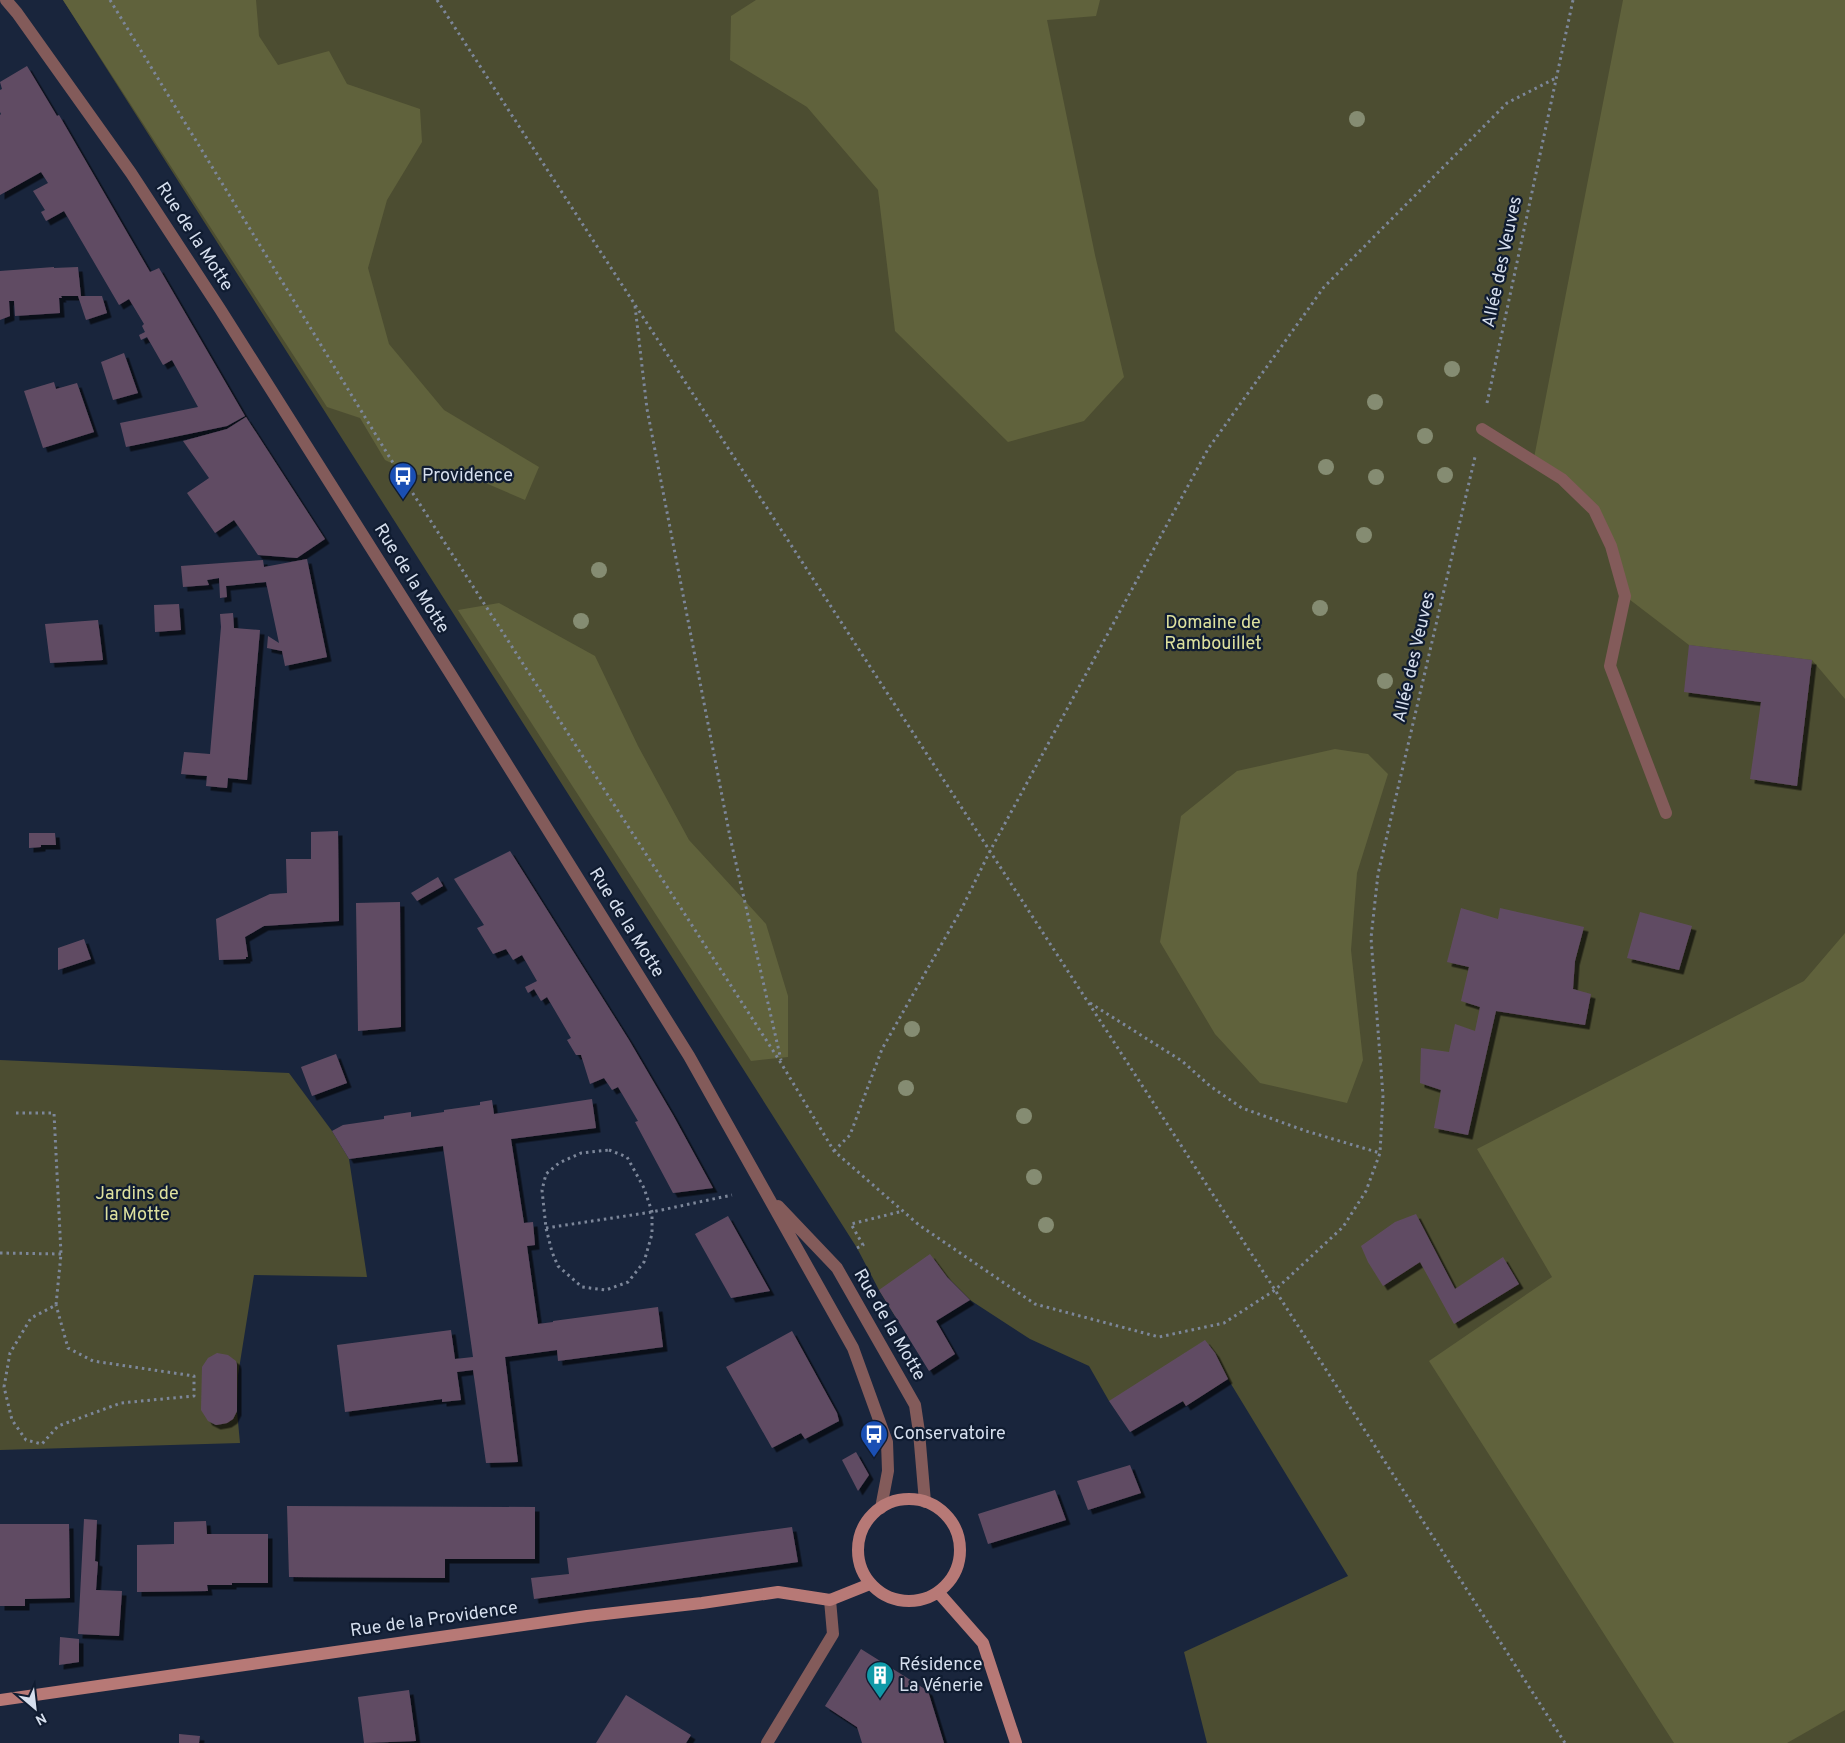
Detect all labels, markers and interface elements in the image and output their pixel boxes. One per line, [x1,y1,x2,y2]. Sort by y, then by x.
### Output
street label: Rue de la Motte [150,178,238,296]
street label: Allée des Veuves [1478,194,1528,330]
bus stop icon: Providence [388,461,418,500]
place label: Providence [422,465,513,488]
street label: Rue de la Motte [368,520,454,638]
street label: Allée des Veuves [1389,589,1441,725]
park label: Domaine de Rambouillet [1164,612,1262,656]
street label: Rue de la Motte [583,864,669,982]
park label: Jardins de la Motte [95,1183,179,1227]
street label: Rue de la Motte [848,1265,930,1385]
bus stop icon: Conservatoire [859,1419,889,1458]
place label: Conservatoire [893,1423,1006,1446]
street label: Rue de la Providence [349,1597,519,1643]
place label: Résidence La Vénerie [899,1654,983,1698]
building icon: Résidence La Vénerie [865,1660,895,1699]
north arrow [10,1683,60,1733]
text: N [32,1708,49,1728]

